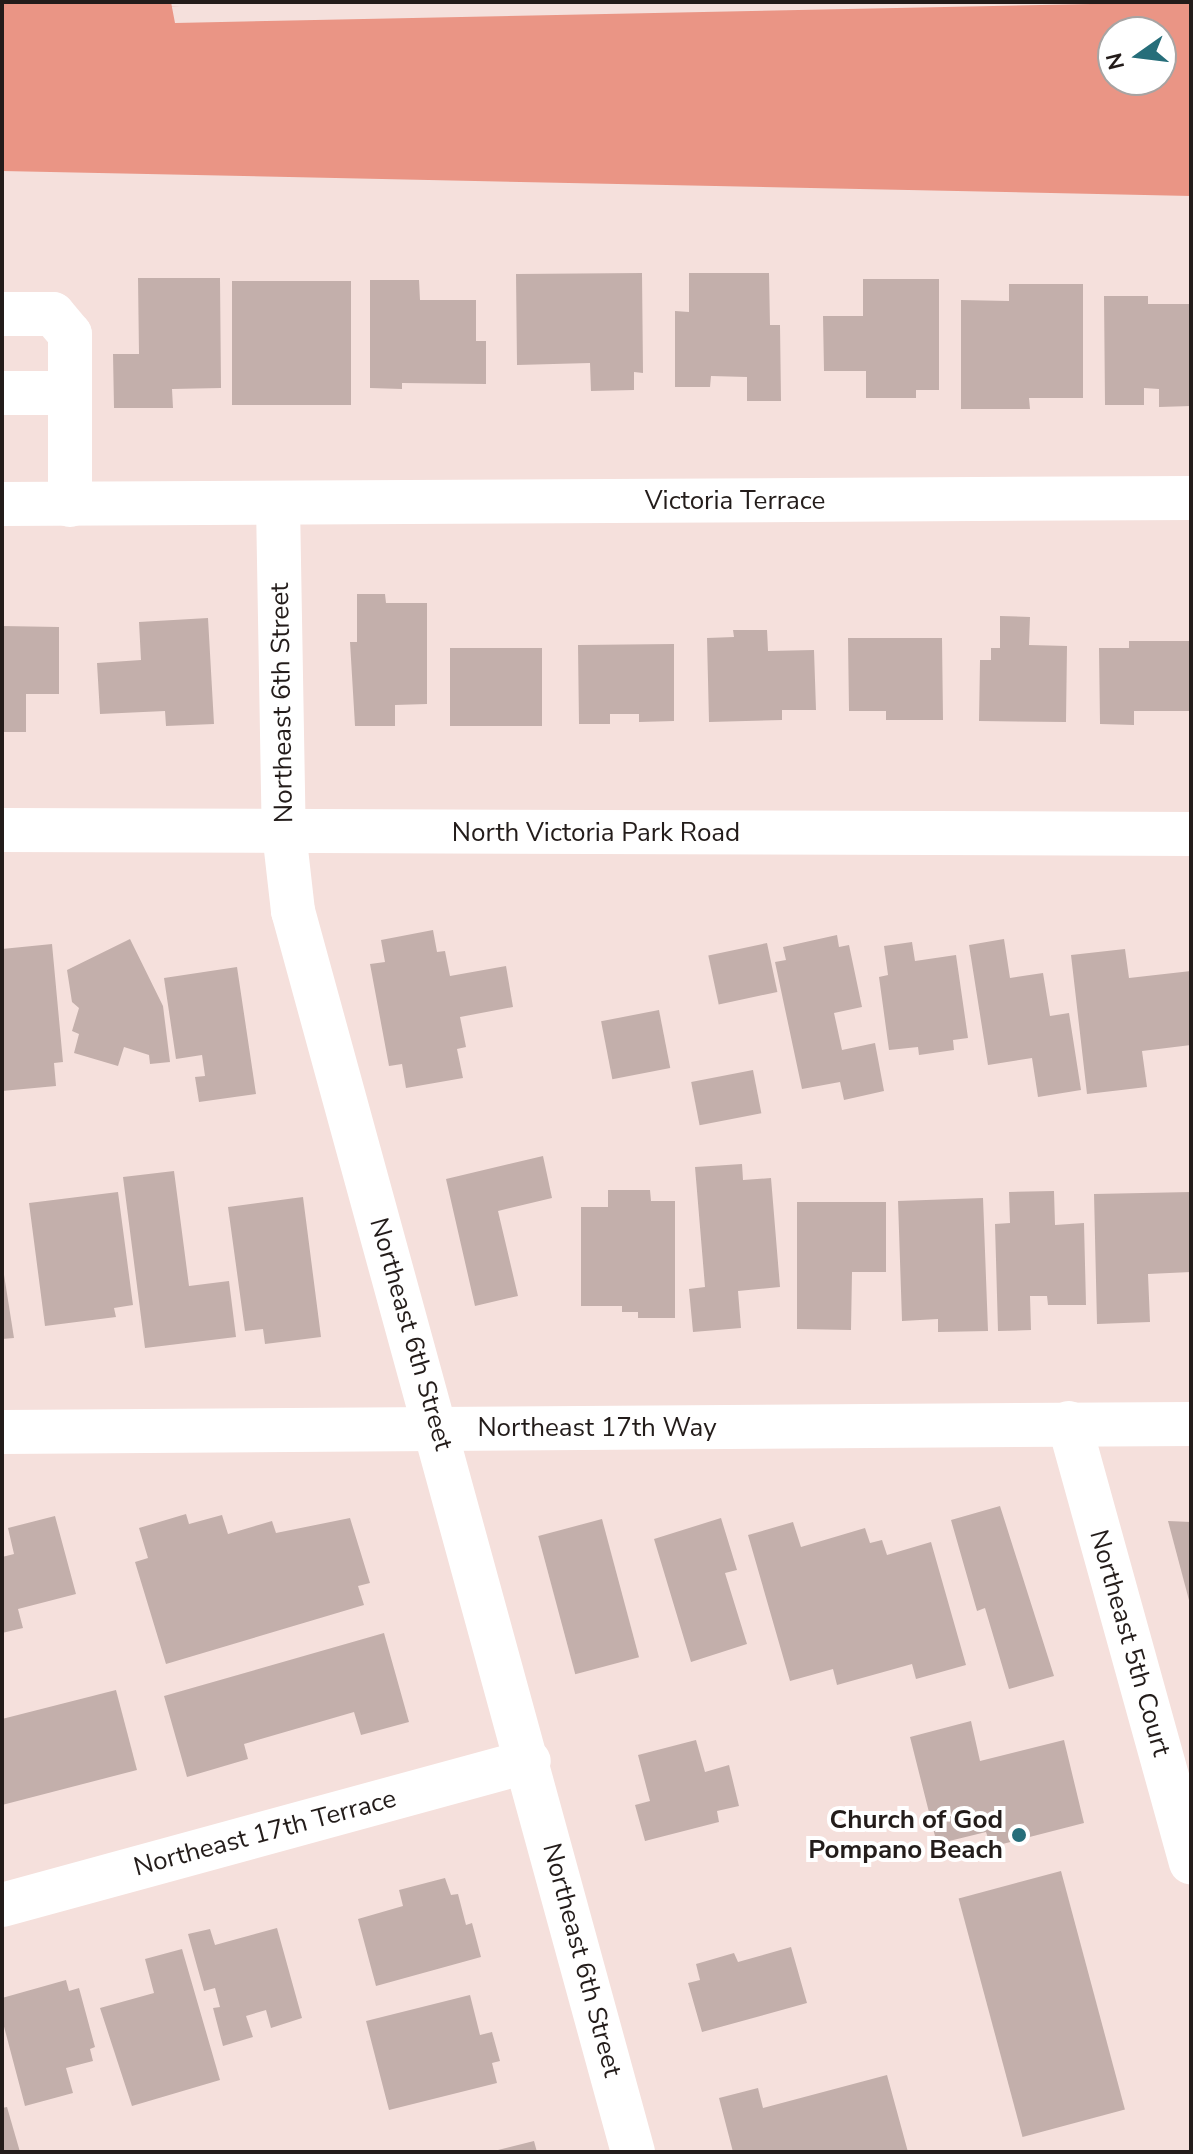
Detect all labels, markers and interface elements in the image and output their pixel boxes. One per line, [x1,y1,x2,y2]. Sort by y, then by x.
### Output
north arrow [1097,16,1177,96]
text: N [1099,50,1132,73]
street label: Victoria Terrace [645,485,825,517]
street label: Northeast 6th Street [264,583,300,823]
street label: North Victoria Park Road [452,817,740,849]
street label: Northeast 6th Street [363,1214,459,1454]
street label: Northeast 17th Way [477,1412,717,1444]
street label: Northeast 5th Court [1083,1526,1177,1760]
street label: Northeast 17th Terrace [130,1783,400,1883]
place label: Church of God Pompano Beach [808,1804,1003,1866]
marker: Church of God Pompano Beach [1010,1826,1028,1844]
street label: Northeast 6th Street [536,1840,628,2080]

